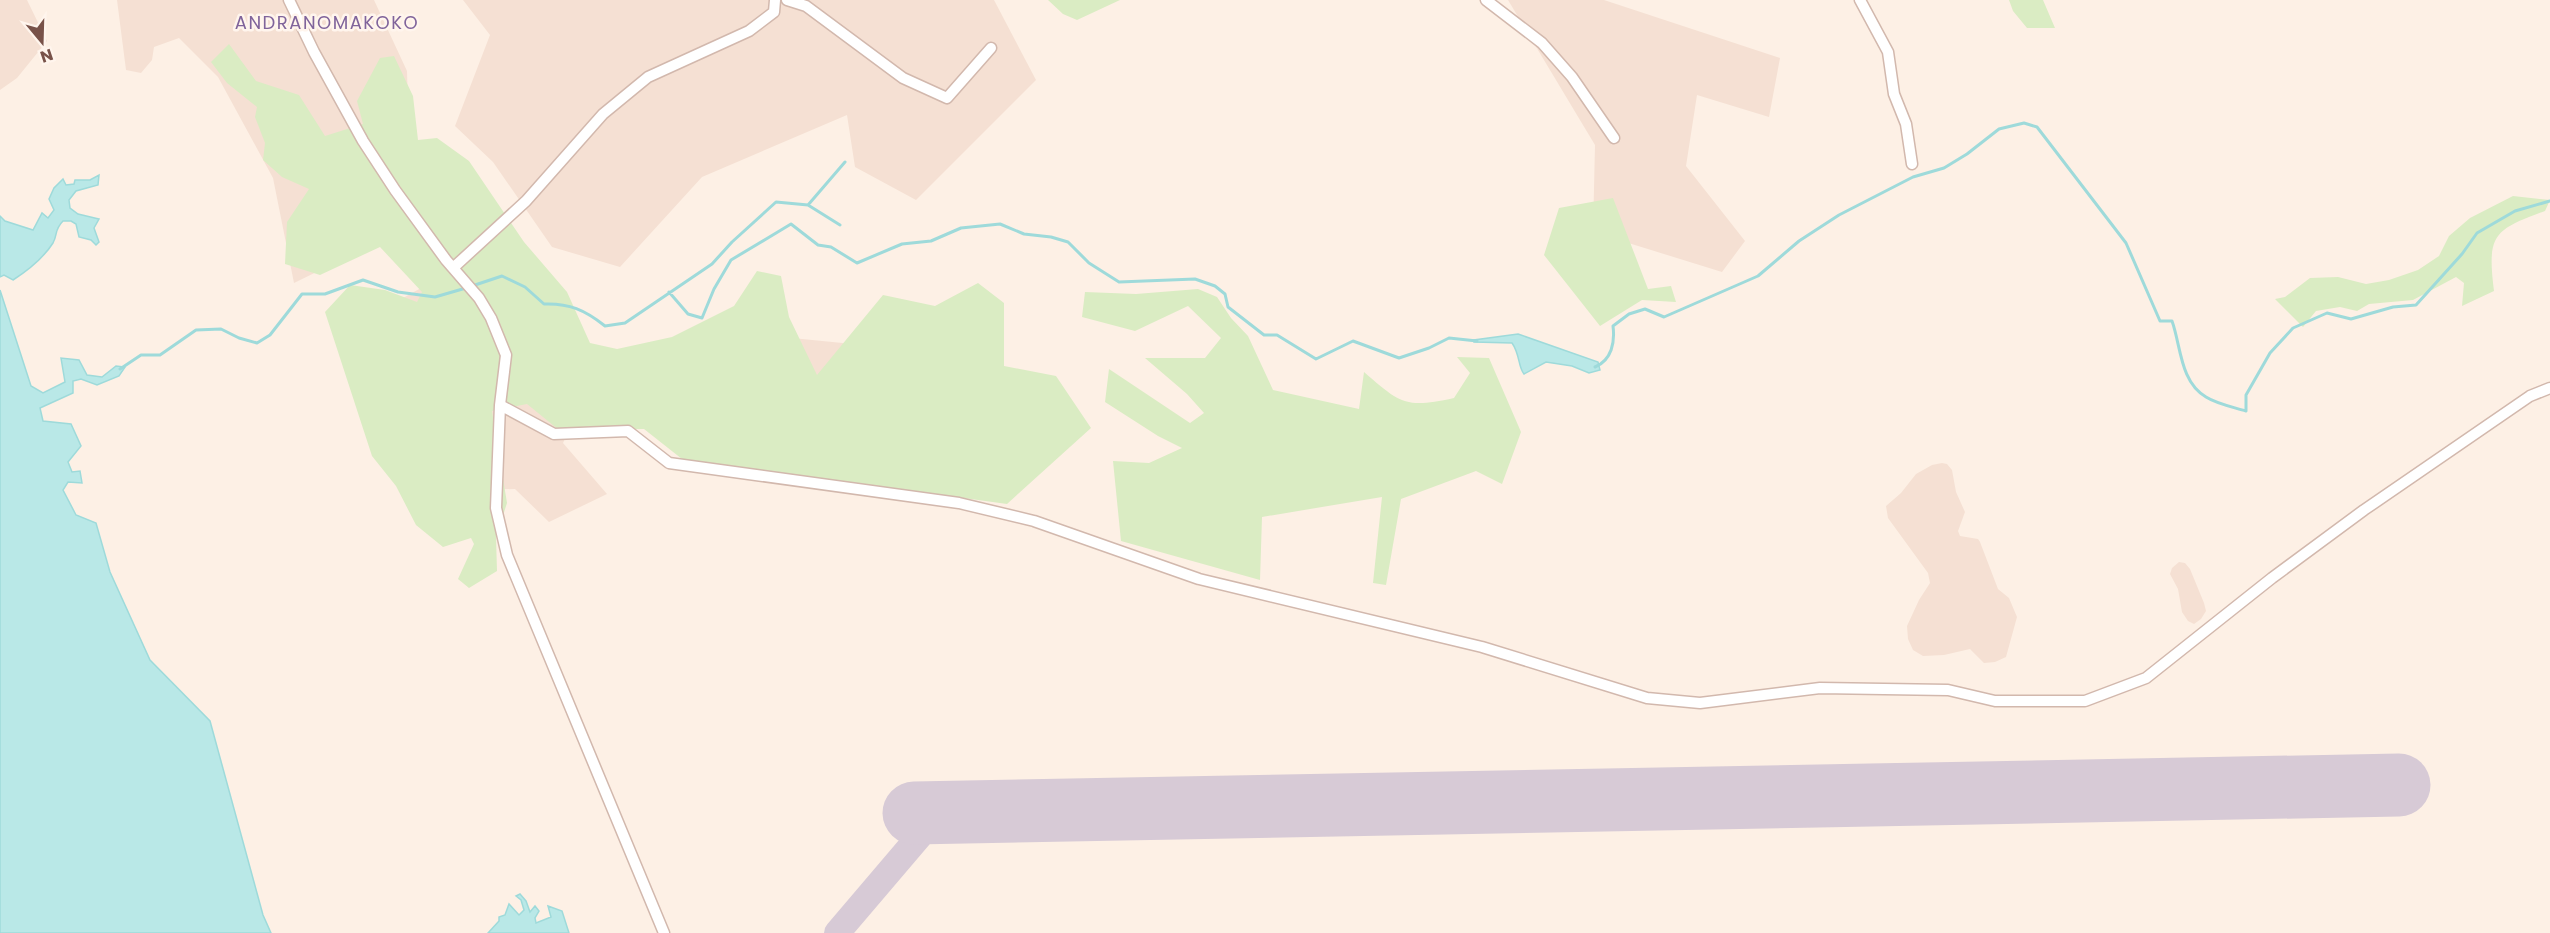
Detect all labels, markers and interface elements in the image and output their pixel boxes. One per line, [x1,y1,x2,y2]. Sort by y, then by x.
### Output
district label: ANDRANOMAKOKO [235,10,419,35]
north arrow [12,12,72,72]
text: N [37,43,56,69]

